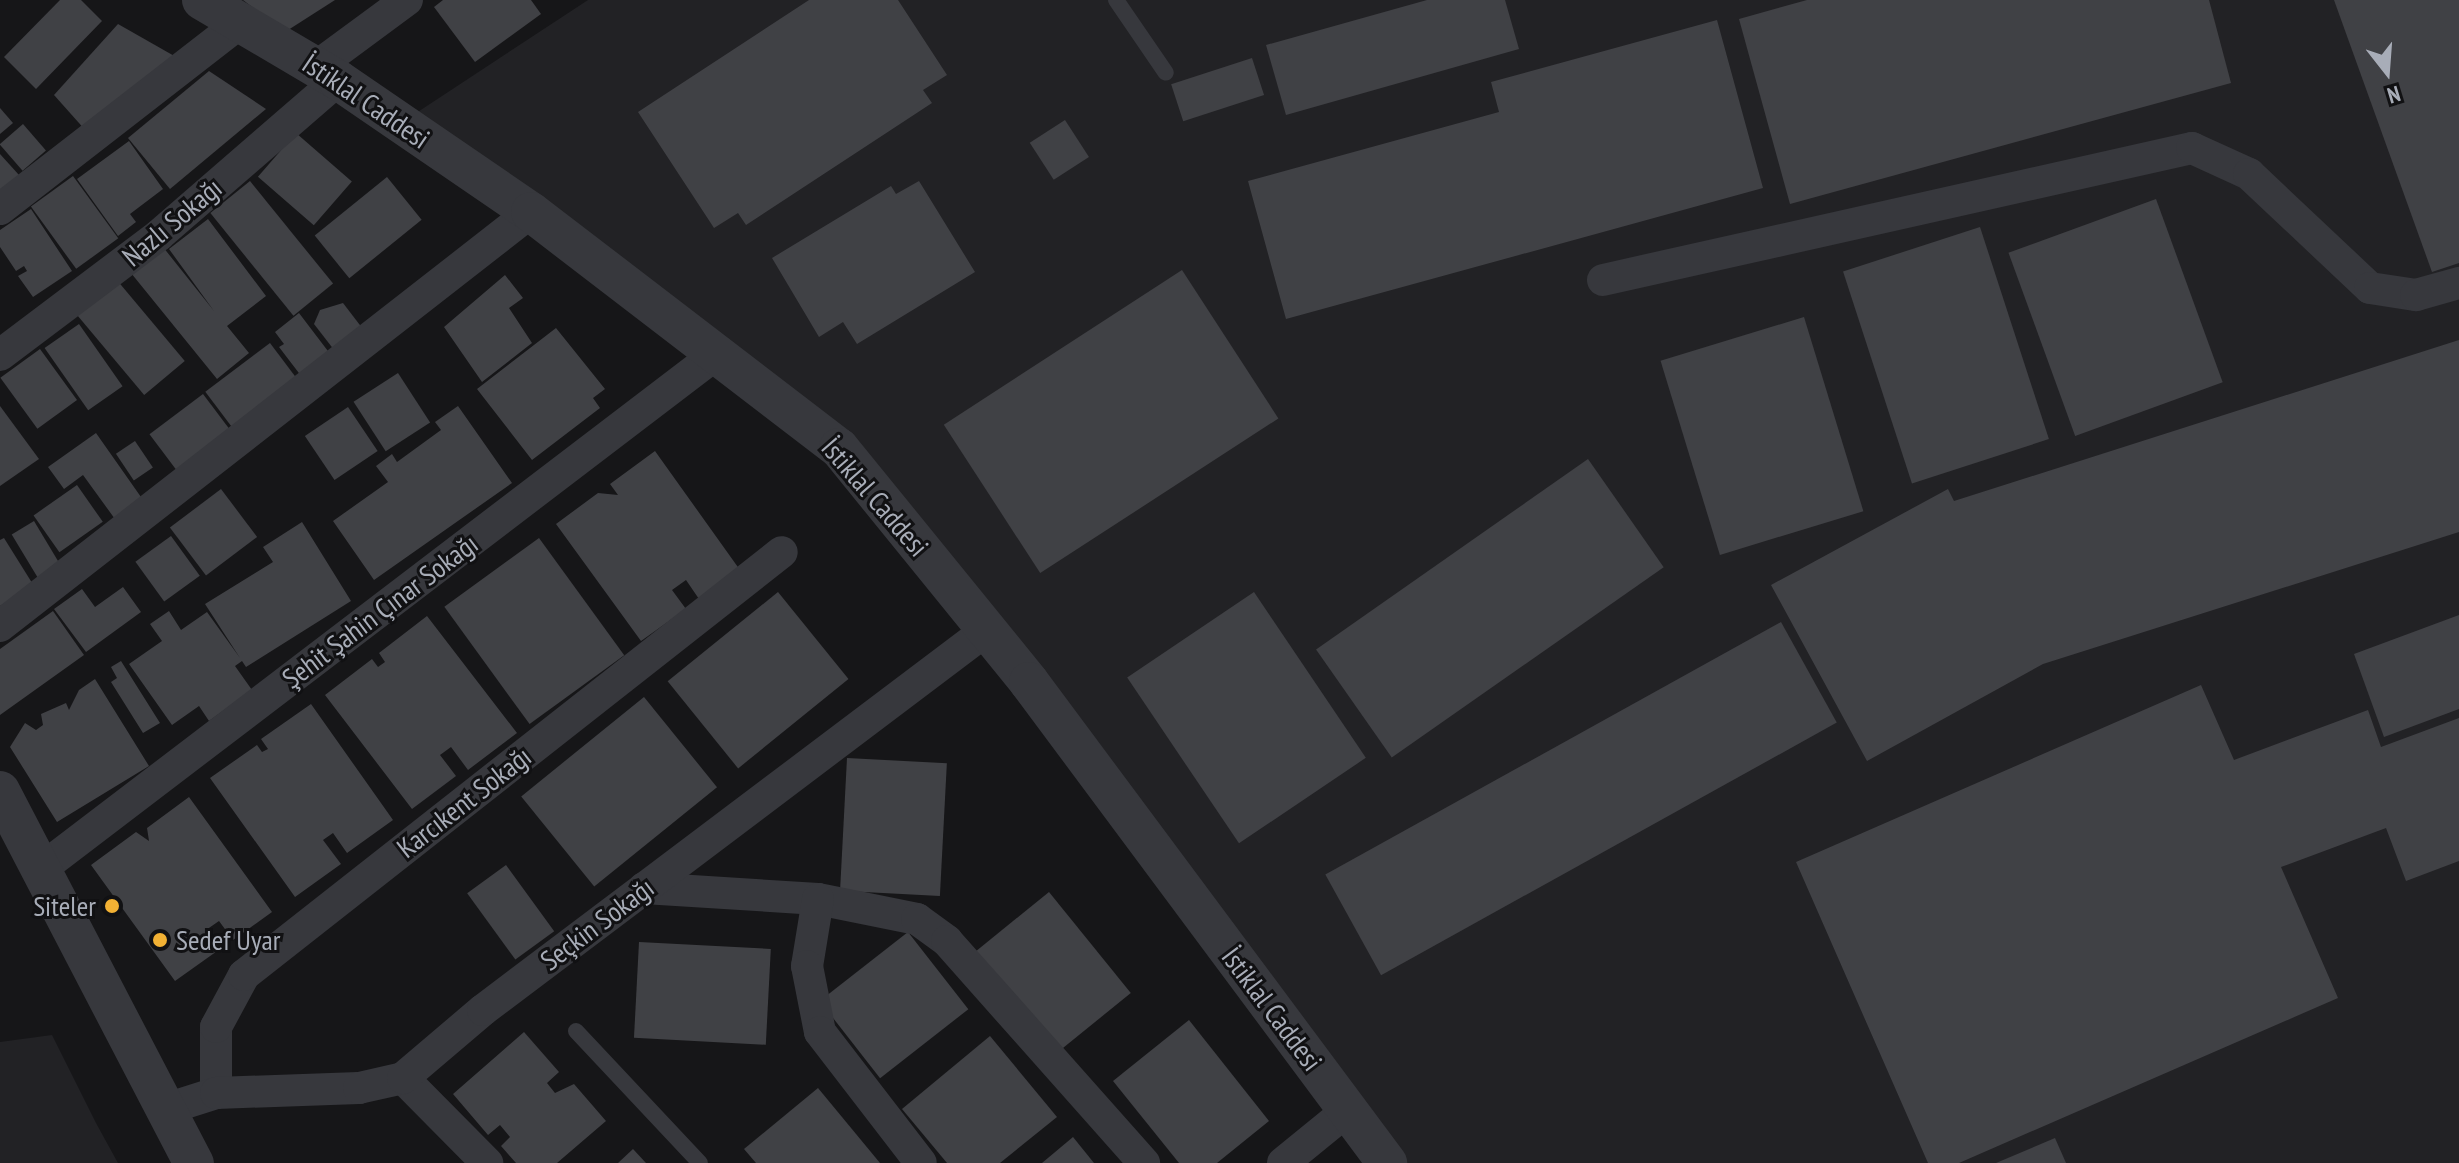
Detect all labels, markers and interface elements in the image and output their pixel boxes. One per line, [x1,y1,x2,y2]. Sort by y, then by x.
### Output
north arrow [2347,32,2427,112]
street label: İstiklal Caddesi [296,46,436,156]
text: N [2384,80,2404,110]
street label: Nazlı Sokağı [116,171,228,273]
street label: İstiklal Caddesi [814,431,936,563]
street label: Şehit Şahin Çınar Sokağı [276,527,484,695]
street label: Karcıkent Sokağı [390,739,538,865]
street label: Seçkin Sokağı [534,871,660,977]
place label: Siteler [33,889,96,923]
marker: Siteler [103,897,121,915]
place label: Sedef Uyar [176,923,280,957]
marker: Sedef Uyar [151,931,169,949]
street label: İstiklal Caddesi [1215,941,1329,1077]

